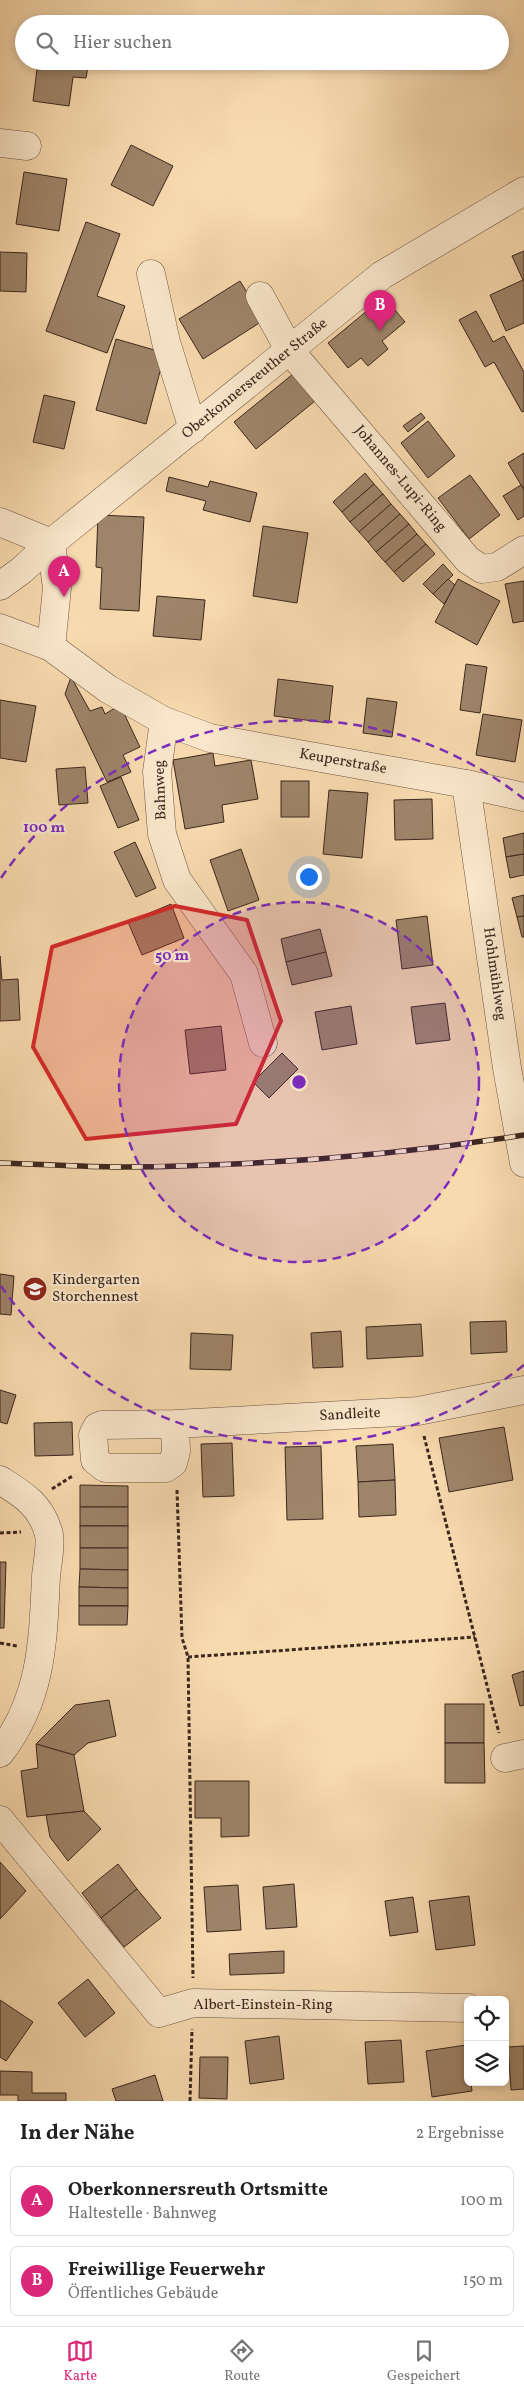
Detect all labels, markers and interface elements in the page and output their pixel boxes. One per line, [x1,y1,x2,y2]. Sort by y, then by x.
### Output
search box [15,15,509,70]
icon: search [33,29,61,57]
text: Hier suchen [73,30,172,56]
pin: B [364,290,396,331]
street label: Oberkonnersreuther Straße [178,314,332,444]
street label: Johannes-Lupi-Ring [349,421,451,537]
pin: A [48,556,80,597]
street label: Keuperstraße [298,744,388,780]
street label: Bahnweg [149,759,173,821]
text: 100 m [23,818,66,839]
your location [296,864,322,890]
street label: Hohlmühlweg [477,926,511,1022]
text: 50 m [155,946,189,967]
centre of rings [290,1073,308,1091]
place label: Kindergarten Storchennest [52,1270,140,1308]
school or university icon: Kindergarten Storchennest [22,1276,48,1302]
street label: Sandleite [319,1403,381,1427]
street label: Albert-Einstein-Ring [193,1995,333,2016]
map controls [464,1996,509,2086]
button: locate [464,1996,509,2041]
button: layers [464,2041,509,2086]
text: In der Nähe [20,2119,135,2148]
text: 2 Ergebnisse [416,2123,504,2145]
text: Oberkonnersreuth Ortsmitte [68,2177,328,2203]
text: A [31,2190,43,2212]
text: 100 m [460,2190,503,2212]
text: Haltestelle · Bahnweg [68,2203,217,2225]
text: Freiwillige Feuerwehr [68,2257,265,2283]
text: B [32,2270,42,2292]
text: 150 m [462,2270,503,2292]
text: Öffentliches Gebäude [68,2283,218,2305]
tab: Karte [63,2337,97,2386]
tab: Route [224,2337,260,2386]
tab: Gespeichert [387,2337,461,2386]

